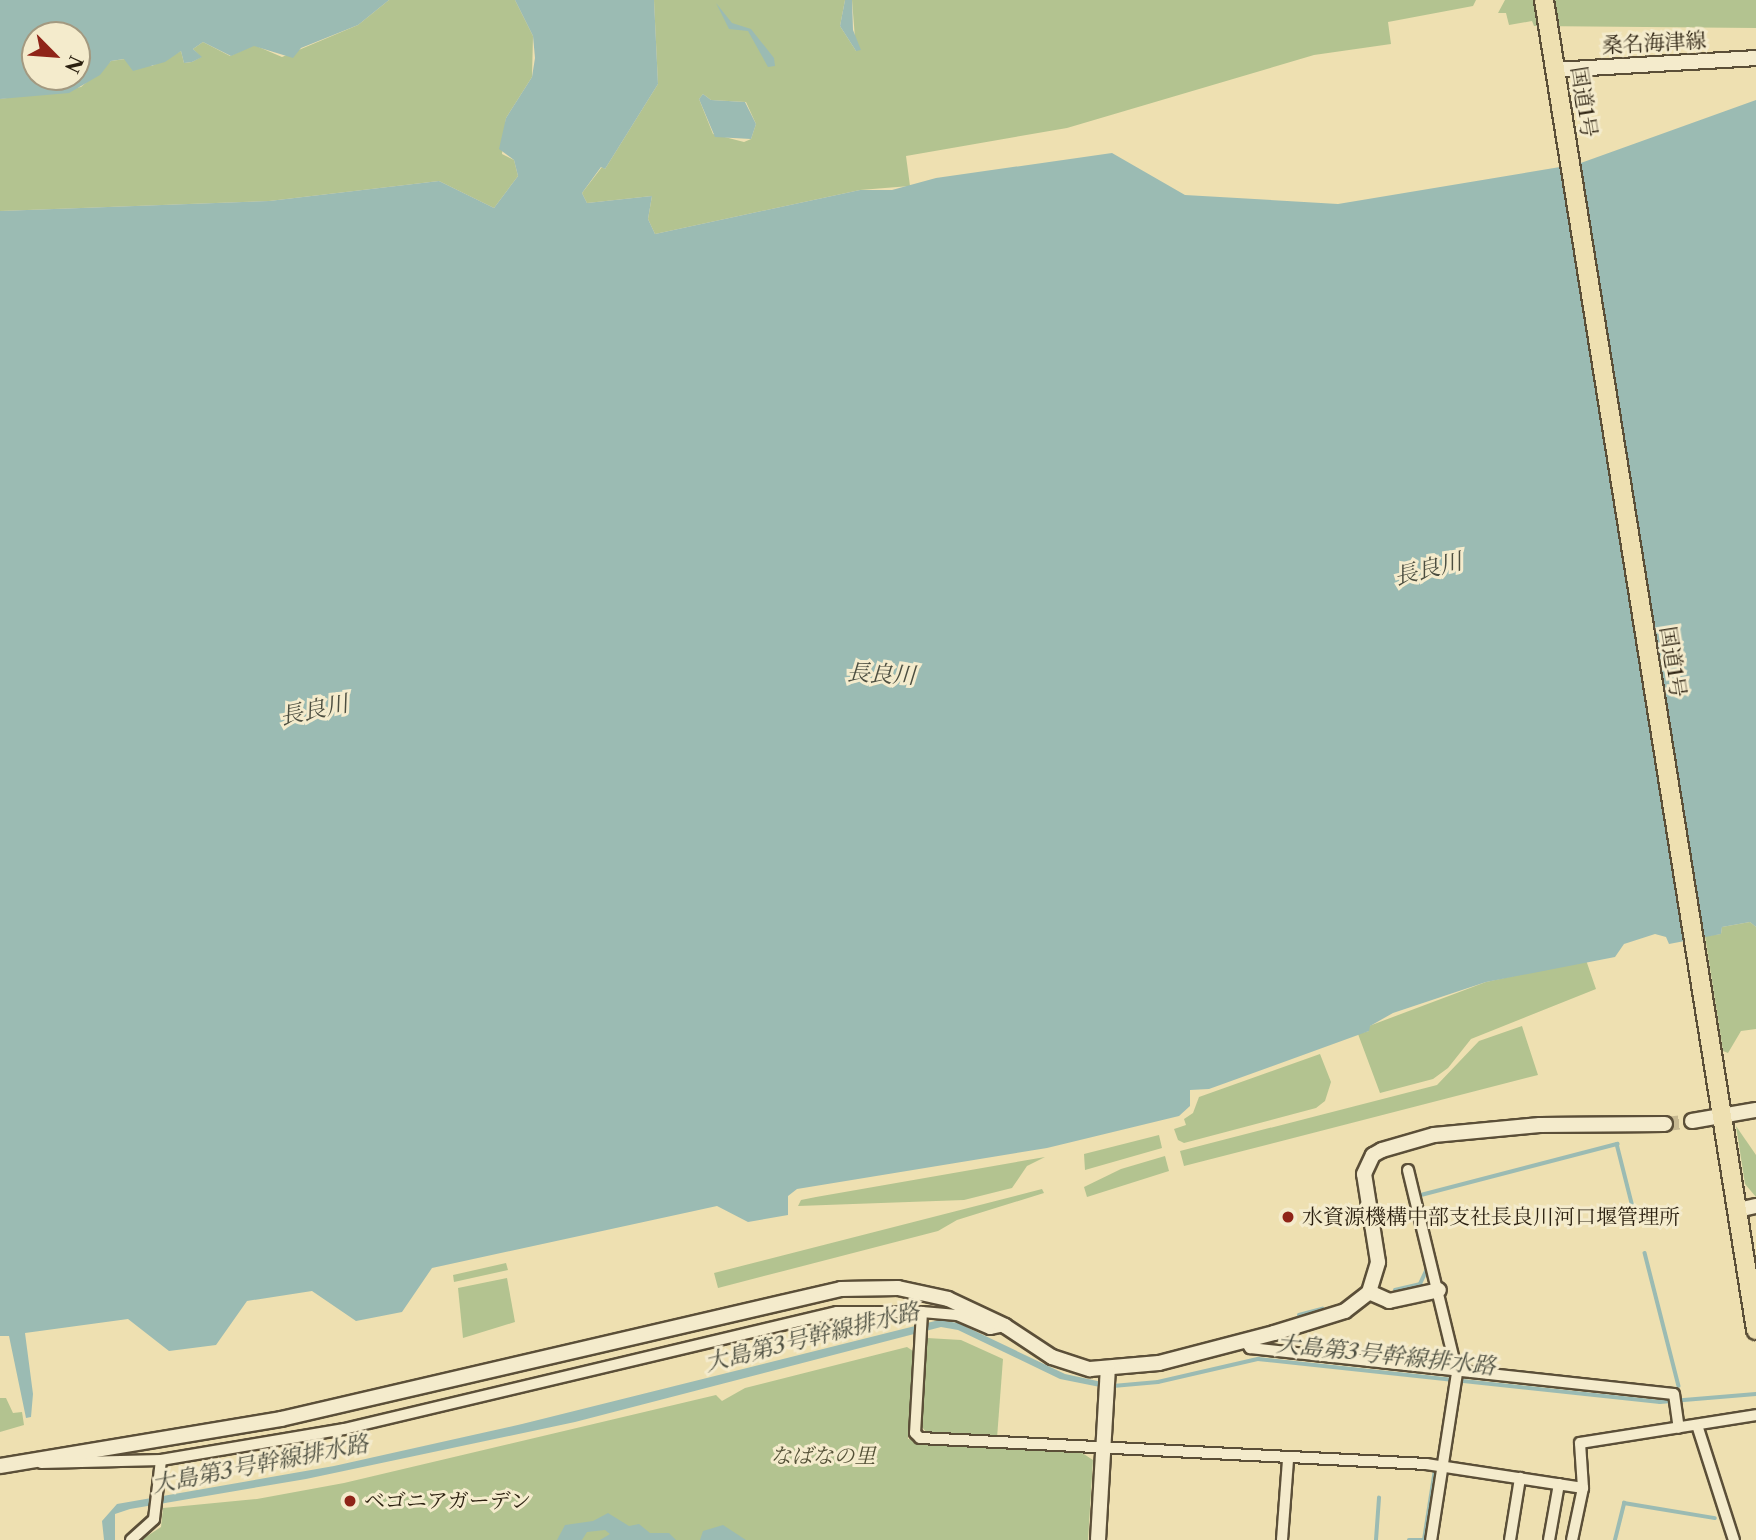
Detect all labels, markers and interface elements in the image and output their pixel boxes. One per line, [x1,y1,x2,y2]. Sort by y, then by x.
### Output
north arrow [21,21,91,91]
street label: 桑名海津線 [1601,28,1707,58]
text: N [60,52,88,77]
street label: 国道1号 [1566,65,1602,139]
water label: 長良川 [1391,547,1465,591]
street label: 国道1号 [1655,625,1691,699]
water label: 長良川 [846,658,916,690]
water label: 長良川 [277,689,351,731]
place label: 水資源機構中部支社長良川河口堰管理所 [1302,1204,1680,1230]
marker: 水資源機構中部支社長良川河口堰管理所 [1280,1209,1296,1225]
water label: 大島第3号幹線排水路 [702,1297,922,1377]
water label: 大島第3号幹線排水路 [1275,1330,1497,1380]
water label: 大島第3号幹線排水路 [149,1429,371,1499]
park label: なばなの里 [771,1443,875,1469]
place label: ベゴニアガーデン [364,1488,532,1514]
marker: ベゴニアガーデン [342,1493,358,1509]

